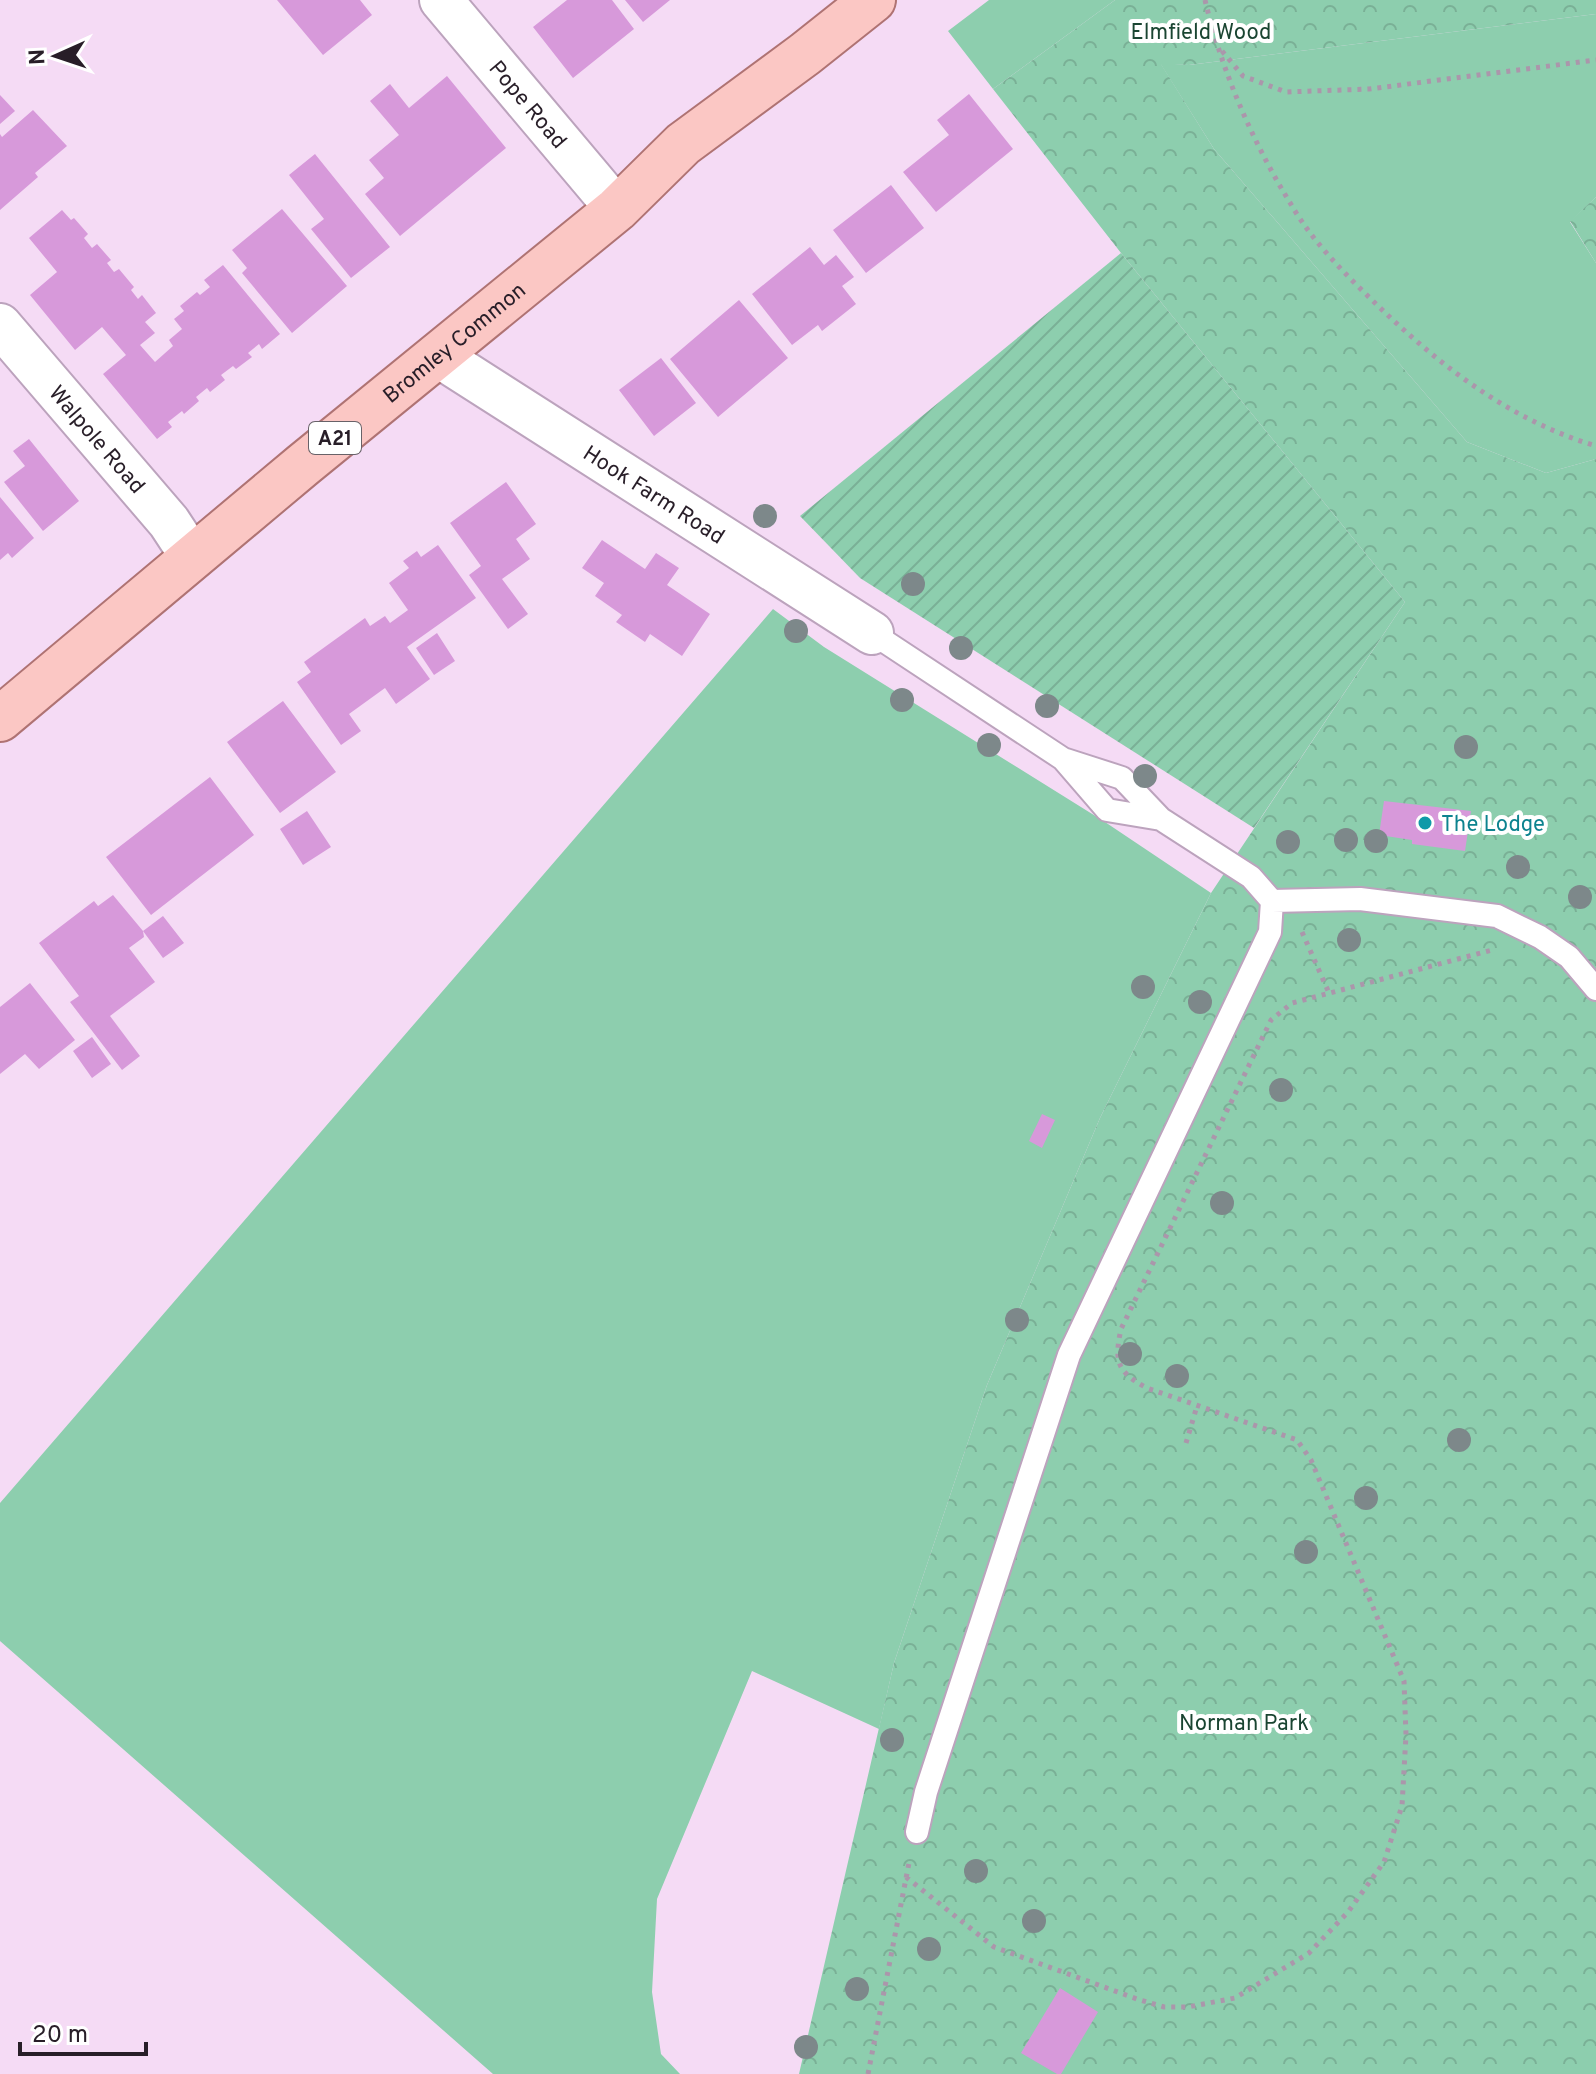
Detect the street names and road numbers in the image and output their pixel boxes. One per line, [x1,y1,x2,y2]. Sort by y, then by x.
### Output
street label: Pope Road [482,56,571,155]
street label: Bromley Common [379,278,532,410]
street label: Walpole Road [42,381,150,500]
road number: A21 [309,422,361,454]
street label: Hook Farm Road [577,441,729,551]

